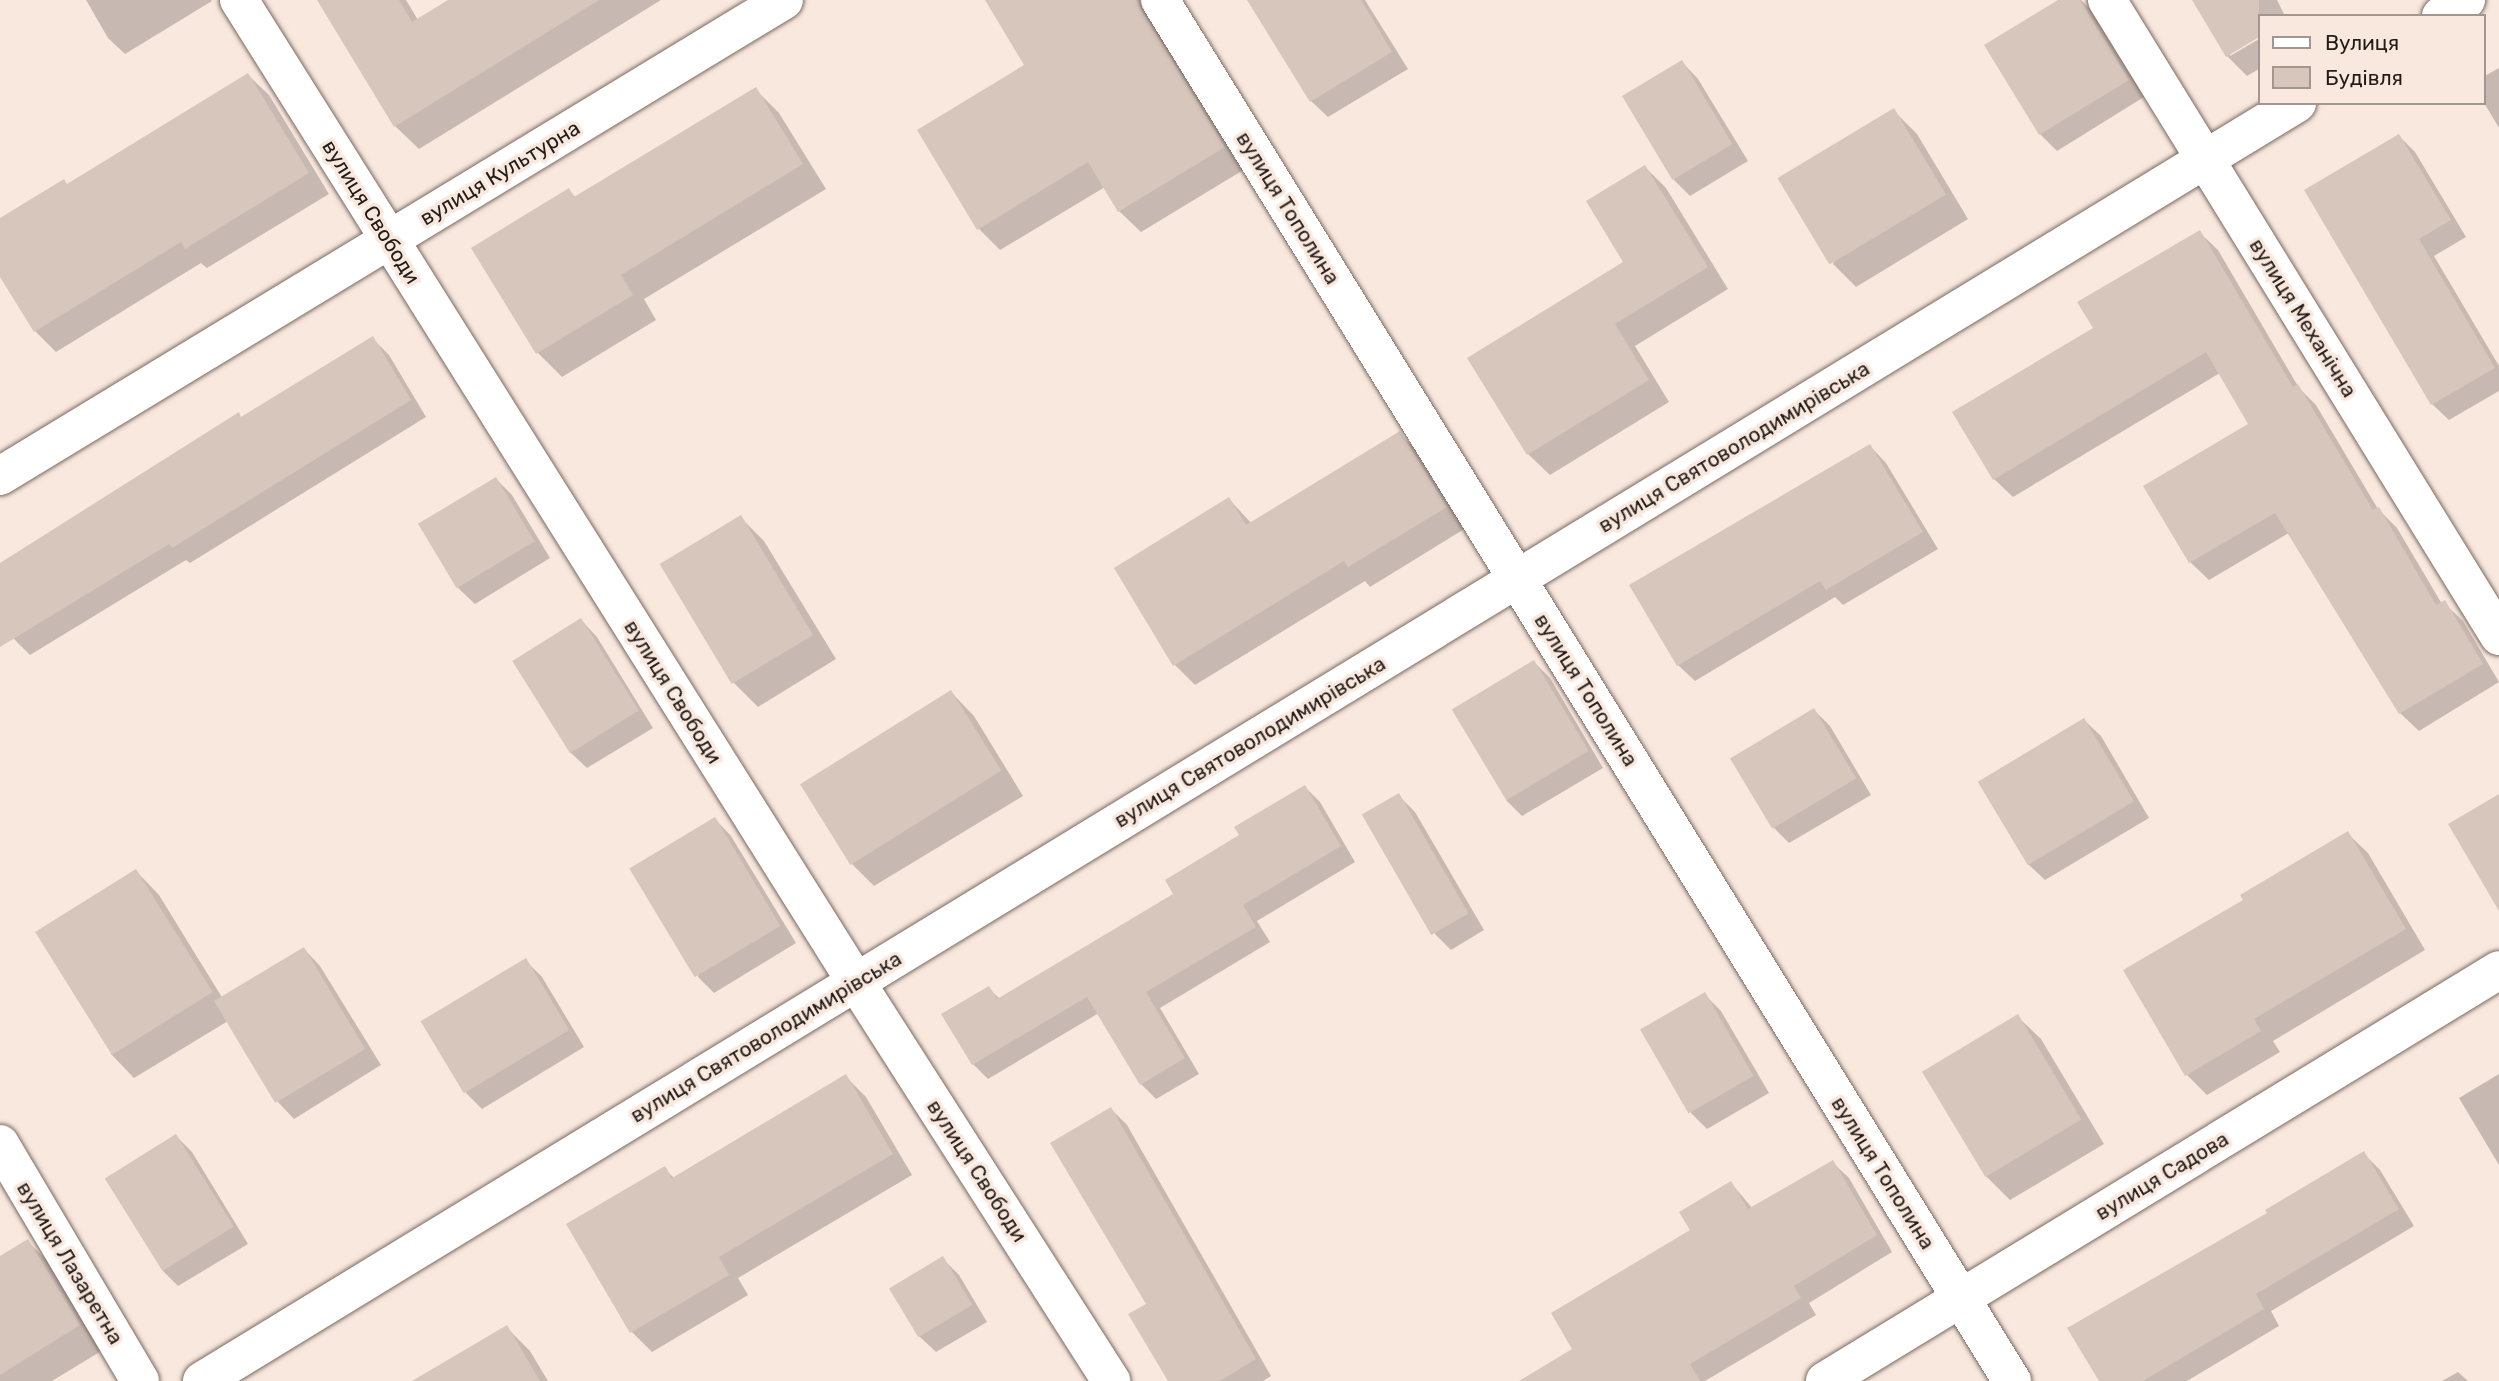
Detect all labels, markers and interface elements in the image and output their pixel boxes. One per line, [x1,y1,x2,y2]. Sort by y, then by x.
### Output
legend [2258,14,2485,105]
text: Вулиця [2325,30,2399,55]
text: Будівля [2325,65,2403,90]
street label: вулиця Культурна [415,115,585,231]
street label: вулиця Тополина [1231,127,1345,289]
street label: вулиця Свободи [317,136,425,288]
street label: вулиця Механічна [2244,234,2362,402]
street label: вулиця Святоволодимирівська [1594,356,1874,538]
street label: вулиця Тополина [1529,609,1643,771]
street label: вулиця Свободи [619,616,727,768]
street label: вулиця Святоволодимирівська [1110,651,1390,833]
street label: вулиця Святоволодимирівська [626,946,906,1128]
street label: вулиця Тополина [1826,1092,1940,1254]
street label: вулиця Свободи [922,1095,1032,1247]
street label: вулиця Садова [2091,1126,2233,1226]
street label: вулиця Лазаретна [11,1177,129,1349]

